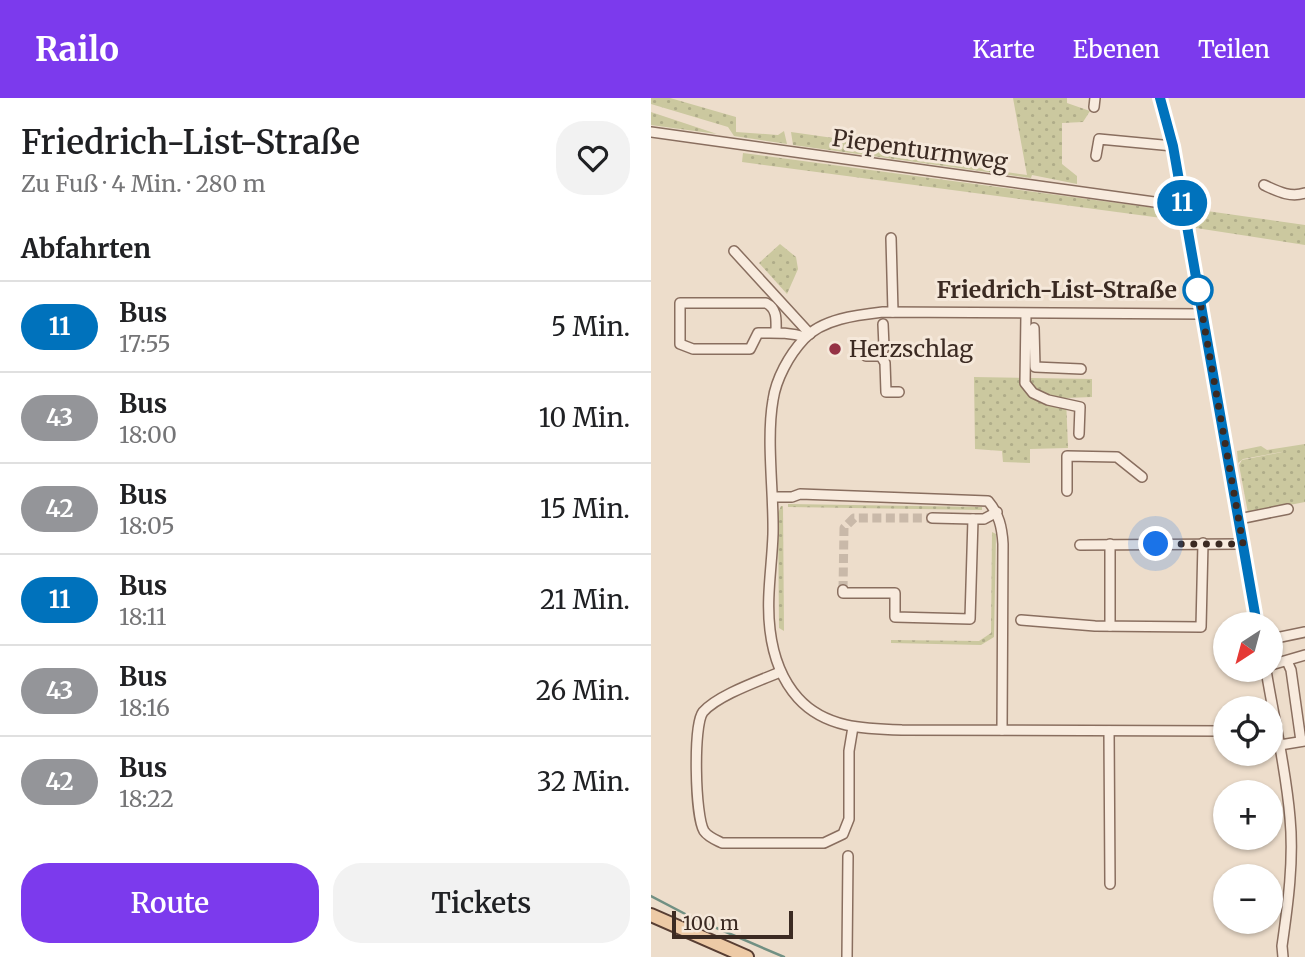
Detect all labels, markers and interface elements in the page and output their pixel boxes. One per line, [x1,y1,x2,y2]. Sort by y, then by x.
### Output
text: Railo [35,29,119,70]
text: Karte [972,34,1035,65]
text: Ebenen [1073,34,1160,65]
text: Teilen [1198,34,1270,65]
button: heart [556,121,630,195]
text: Friedrich-List-Straße [21,122,360,163]
street label: Piepenturmweg [830,123,1010,176]
text: Zu Fuß · 4 Min. · 280 m [21,169,266,198]
line badge: 11 [1151,180,1213,226]
text: 11 [1171,187,1193,218]
text: Abfahrten [21,232,151,265]
place label: Friedrich-List-Straße [937,275,1177,304]
marker: Friedrich-List-Straße [1183,275,1213,305]
text: Bus [119,296,167,329]
text: 5 Min. [551,310,630,343]
text: 11 [49,311,70,342]
text: 17:55 [119,329,171,358]
place label: Herzschlag [849,334,973,363]
marker: Herzschlag [827,341,843,357]
text: Bus [119,387,167,420]
text: 10 Min. [539,401,630,434]
text: 43 [46,402,73,433]
text: 18:00 [119,420,177,449]
text: Bus [119,478,167,511]
text: 15 Min. [540,492,630,525]
text: 42 [45,493,74,524]
text: 18:05 [119,511,175,540]
your location [1138,526,1173,561]
text: Bus [119,569,167,602]
text: 21 Min. [540,583,630,616]
text: 11 [49,584,70,615]
text: 18:11 [119,602,167,631]
north arrow [1213,612,1283,682]
map controls [1213,612,1283,934]
text: Bus [119,660,167,693]
text: 26 Min. [536,674,630,707]
text: 43 [46,675,73,706]
text: 18:16 [119,693,170,722]
button: locate [1213,696,1283,766]
text: Bus [119,751,167,784]
text: 32 Min. [537,765,630,798]
text: 42 [45,766,74,797]
button: + [1213,780,1283,850]
text: 18:22 [119,784,174,813]
button: Route [21,863,319,943]
button: Tickets [333,863,630,943]
button: − [1213,864,1283,934]
scale bar [672,908,793,940]
text: 100 m [683,911,739,935]

